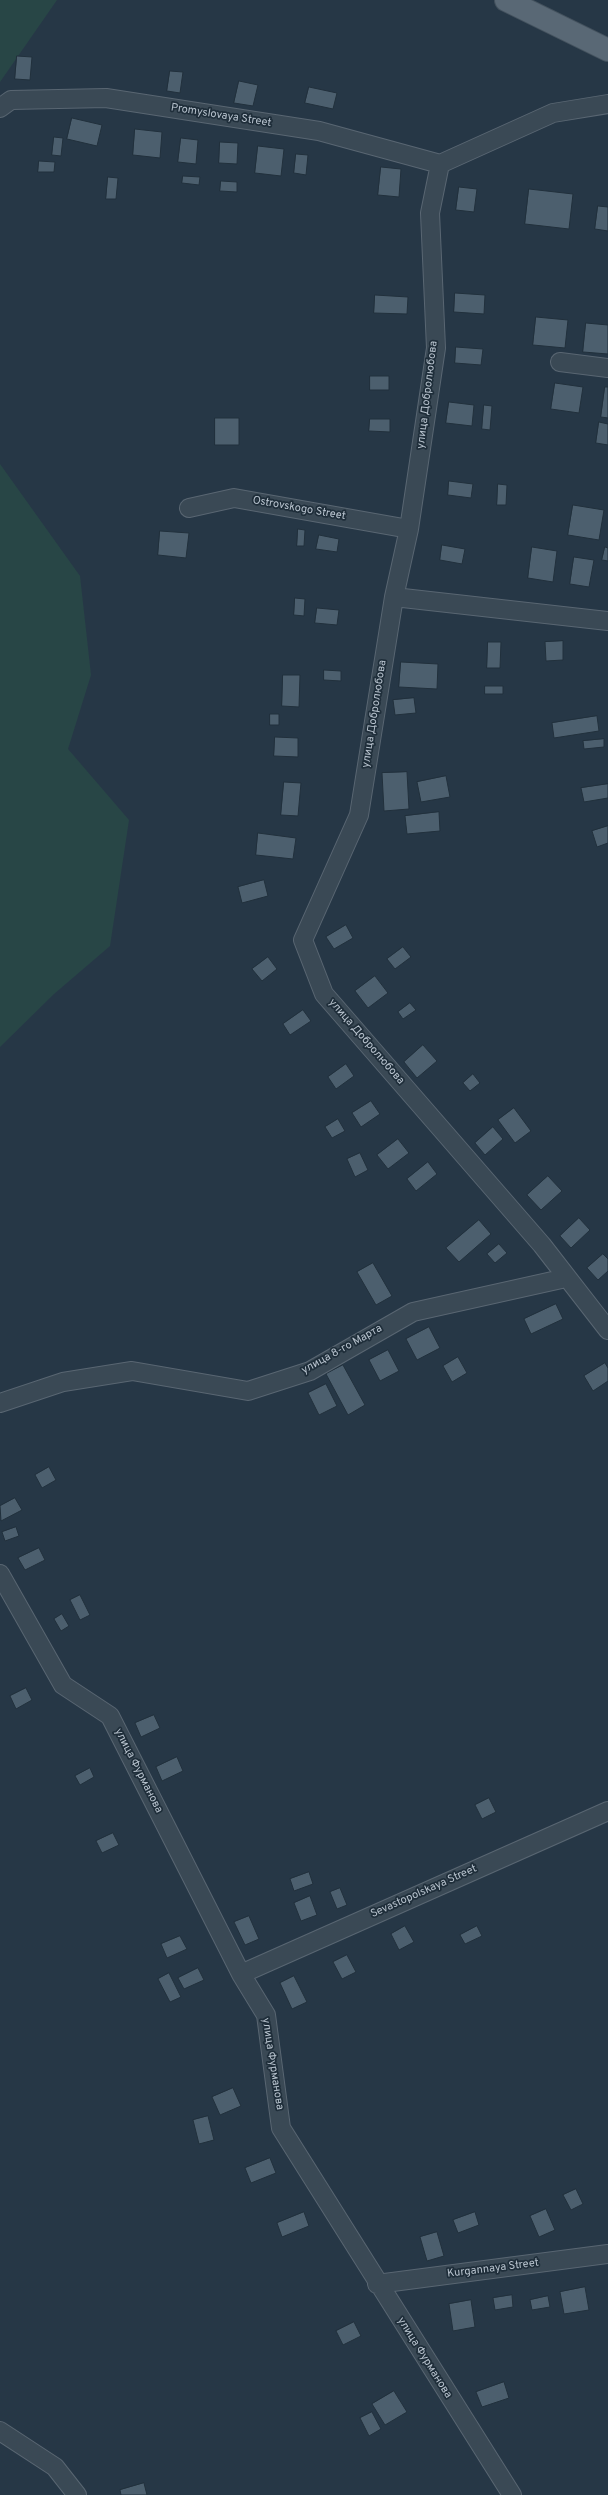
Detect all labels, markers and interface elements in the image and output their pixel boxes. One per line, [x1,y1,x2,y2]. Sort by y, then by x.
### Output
street label: Promyslovaya Street [170,102,272,130]
street label: улица Добролюбова [415,340,441,450]
street label: Ostrovskogo Street [252,494,346,524]
street label: улица Добролюбова [360,659,390,769]
street label: улица Добролюбова [325,997,407,1087]
street label: улица 8-го Марта [299,1322,385,1378]
street label: улица Фурманова [111,1727,165,1815]
street label: Sevastopolskaya Street [369,1863,479,1921]
street label: улица Фурманова [258,2017,286,2111]
street label: Kurgannaya Street [446,2257,540,2281]
street label: улица Фурманова [394,2315,454,2401]

